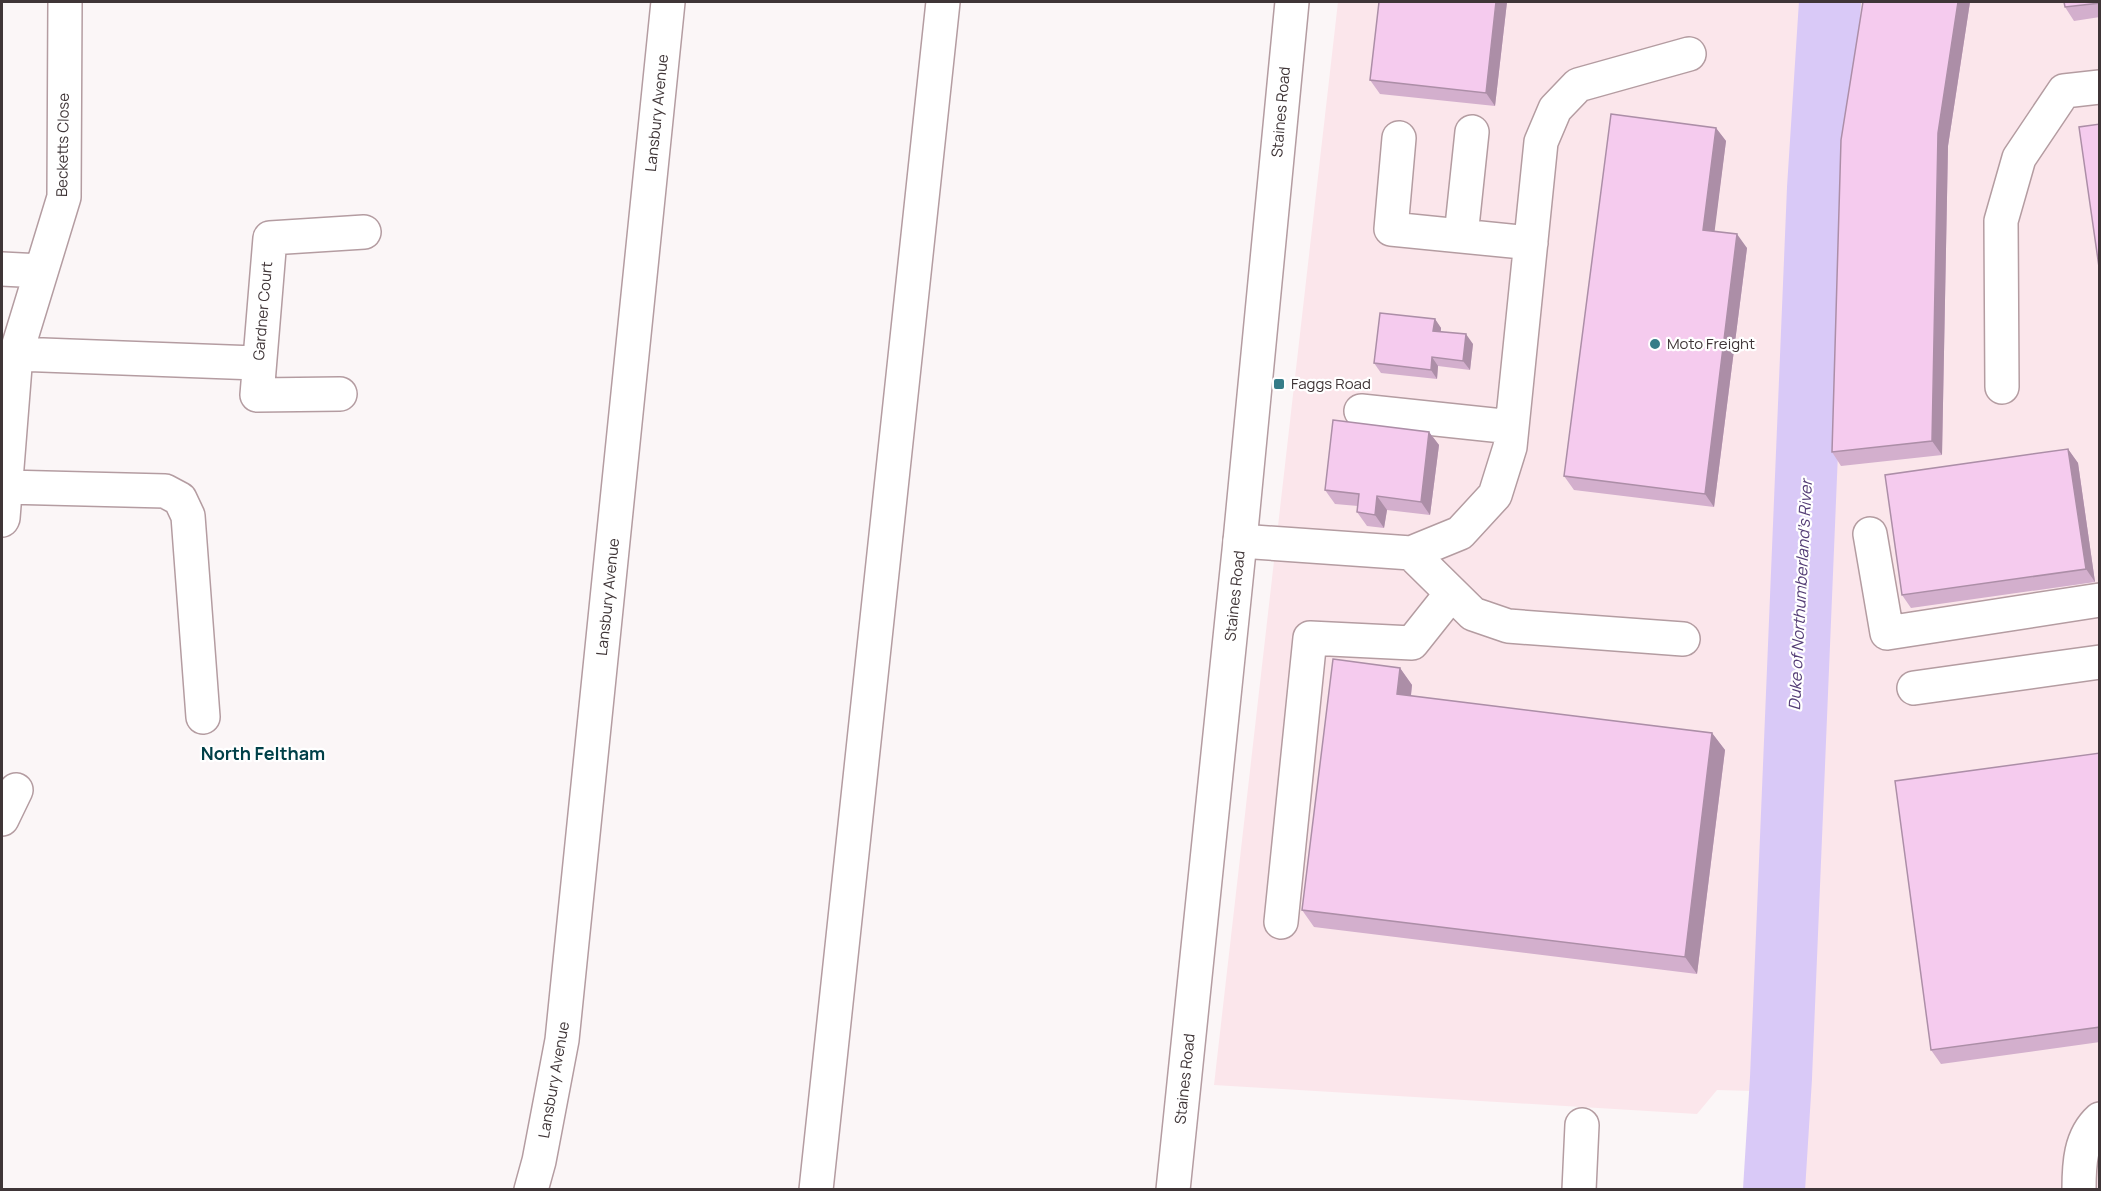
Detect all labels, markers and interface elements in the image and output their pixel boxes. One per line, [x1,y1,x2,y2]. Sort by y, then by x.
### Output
street label: Lansbury Avenue [640,53,673,173]
street label: Staines Road [1266,66,1295,158]
street label: Becketts Close [51,93,74,197]
street label: Gardner Court [248,261,277,361]
place label: Moto Freight [1667,333,1755,354]
marker: Moto Freight [1648,337,1662,351]
place label: Faggs Road [1291,373,1371,394]
marker: Faggs Road [1272,377,1286,391]
water label: Duke of Northumberland's River [1783,477,1817,711]
street label: Lansbury Avenue [591,537,624,657]
street label: Staines Road [1219,550,1250,642]
district label: North Feltham [201,741,325,765]
street label: Lansbury Avenue [533,1020,574,1140]
street label: Staines Road [1169,1033,1200,1125]

